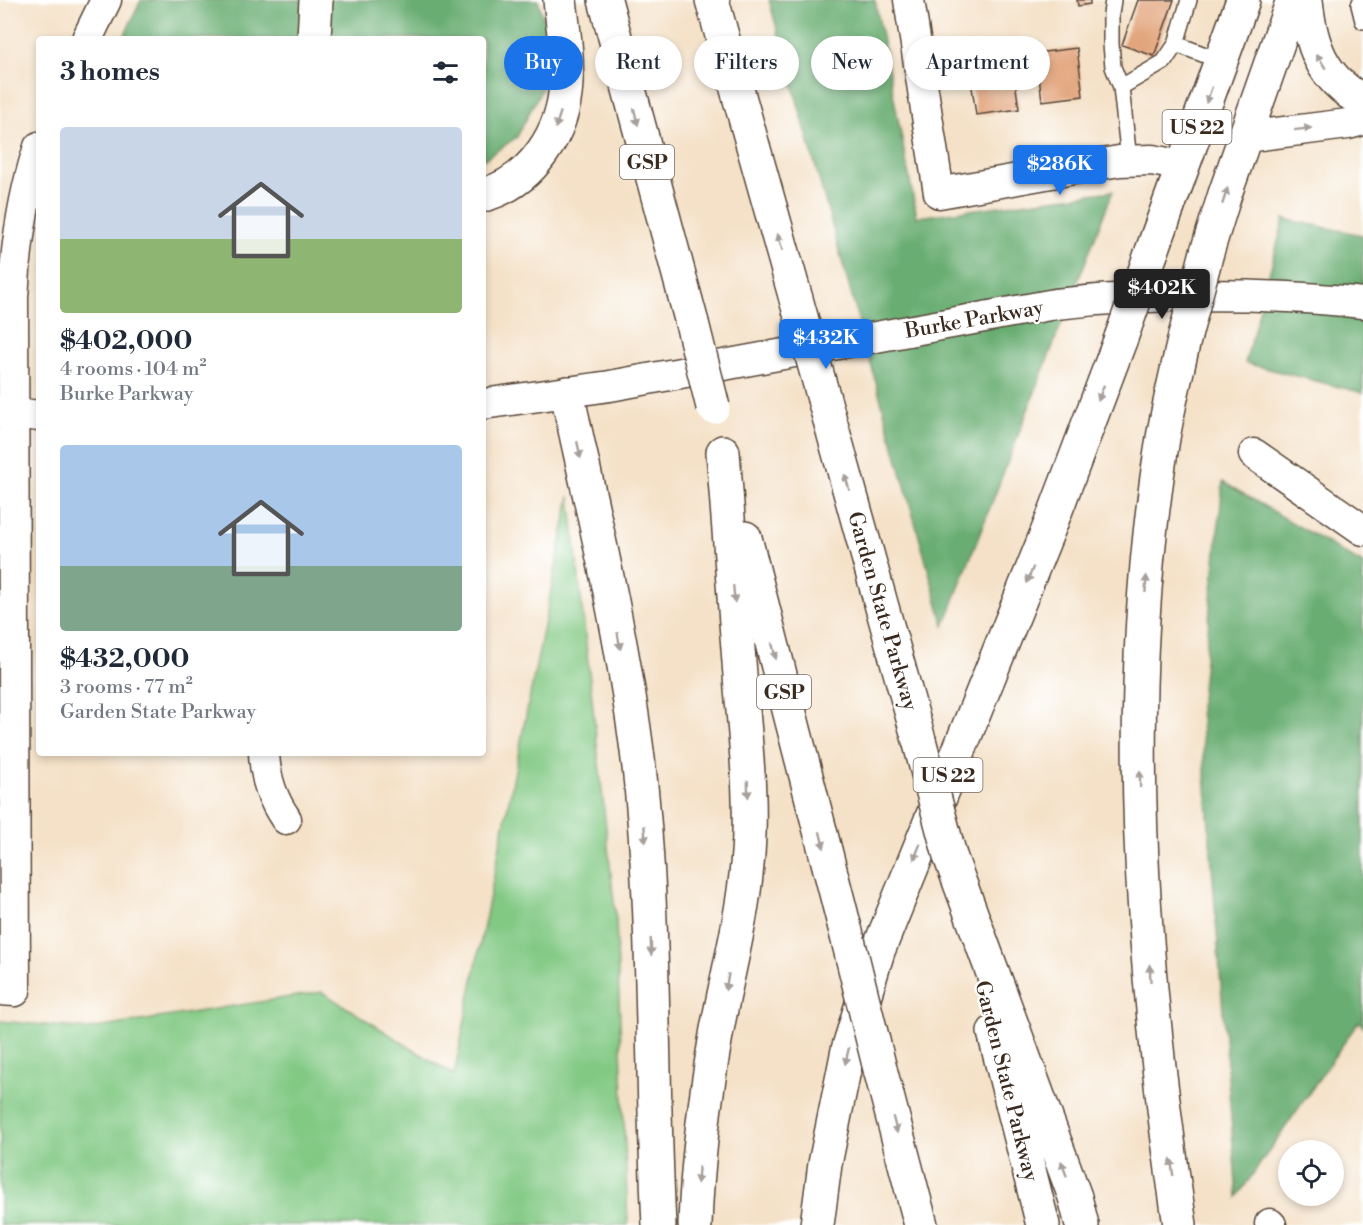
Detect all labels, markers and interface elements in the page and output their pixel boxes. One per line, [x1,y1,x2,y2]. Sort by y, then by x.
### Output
chip: Buy [504,36,583,90]
chip: Rent [595,36,682,90]
chip: Filters [694,36,799,90]
chip: New [811,36,893,90]
chip: Apartment [905,36,1050,90]
one-way arrow [1316,53,1327,69]
text: 3 homes [60,56,160,88]
icon: filters [429,56,462,89]
one-way arrow [1203,86,1213,104]
one-way arrow [632,109,641,127]
road number: US 22 [1162,110,1232,144]
one-way arrow [553,111,562,129]
one-way arrow [1294,125,1313,134]
road number: GSP [620,145,674,179]
pin: $286K [1018,145,1102,196]
text: $286K [1027,152,1093,177]
icon: home [207,166,315,274]
one-way arrow [1220,187,1230,205]
one-way arrow [775,233,784,251]
pin: $402K [1120,269,1204,320]
text: $402K [1128,276,1196,301]
street label: Burke Parkway [902,295,1046,345]
pin: $432K [784,319,868,370]
text: $402,000 [60,325,192,357]
text: $432K [793,326,859,351]
text: 4 rooms · 104 m² [60,357,207,382]
text: Burke Parkway [60,382,194,407]
one-way arrow [1096,384,1105,402]
one-way arrow [575,440,585,459]
one-way arrow [842,473,851,491]
icon: home [207,484,315,592]
street label: Garden State Parkway [841,509,923,715]
one-way arrow [1025,566,1035,584]
one-way arrow [1142,574,1151,593]
one-way arrow [729,585,739,604]
one-way arrow [615,631,624,650]
one-way arrow [769,642,779,660]
text: $432,000 [60,643,189,675]
text: 3 rooms · 77 m² [60,675,193,700]
road number: GSP [757,675,811,709]
text: Garden State Parkway [60,700,256,725]
road number: US 22 [914,758,982,792]
one-way arrow [1135,769,1145,788]
one-way arrow [743,779,752,798]
one-way arrow [640,824,650,843]
one-way arrow [818,831,828,849]
one-way arrow [912,844,922,862]
one-way arrow [646,937,655,956]
one-way arrow [1146,964,1155,983]
one-way arrow [722,972,731,991]
street label: Garden State Parkway [969,978,1044,1185]
one-way arrow [841,1047,851,1066]
one-way arrow [891,1116,901,1134]
map controls [1278,1140,1344,1206]
button: locate [1278,1140,1344,1206]
one-way arrow [1167,1158,1176,1177]
one-way arrow [1059,1160,1069,1178]
one-way arrow [693,1165,703,1184]

